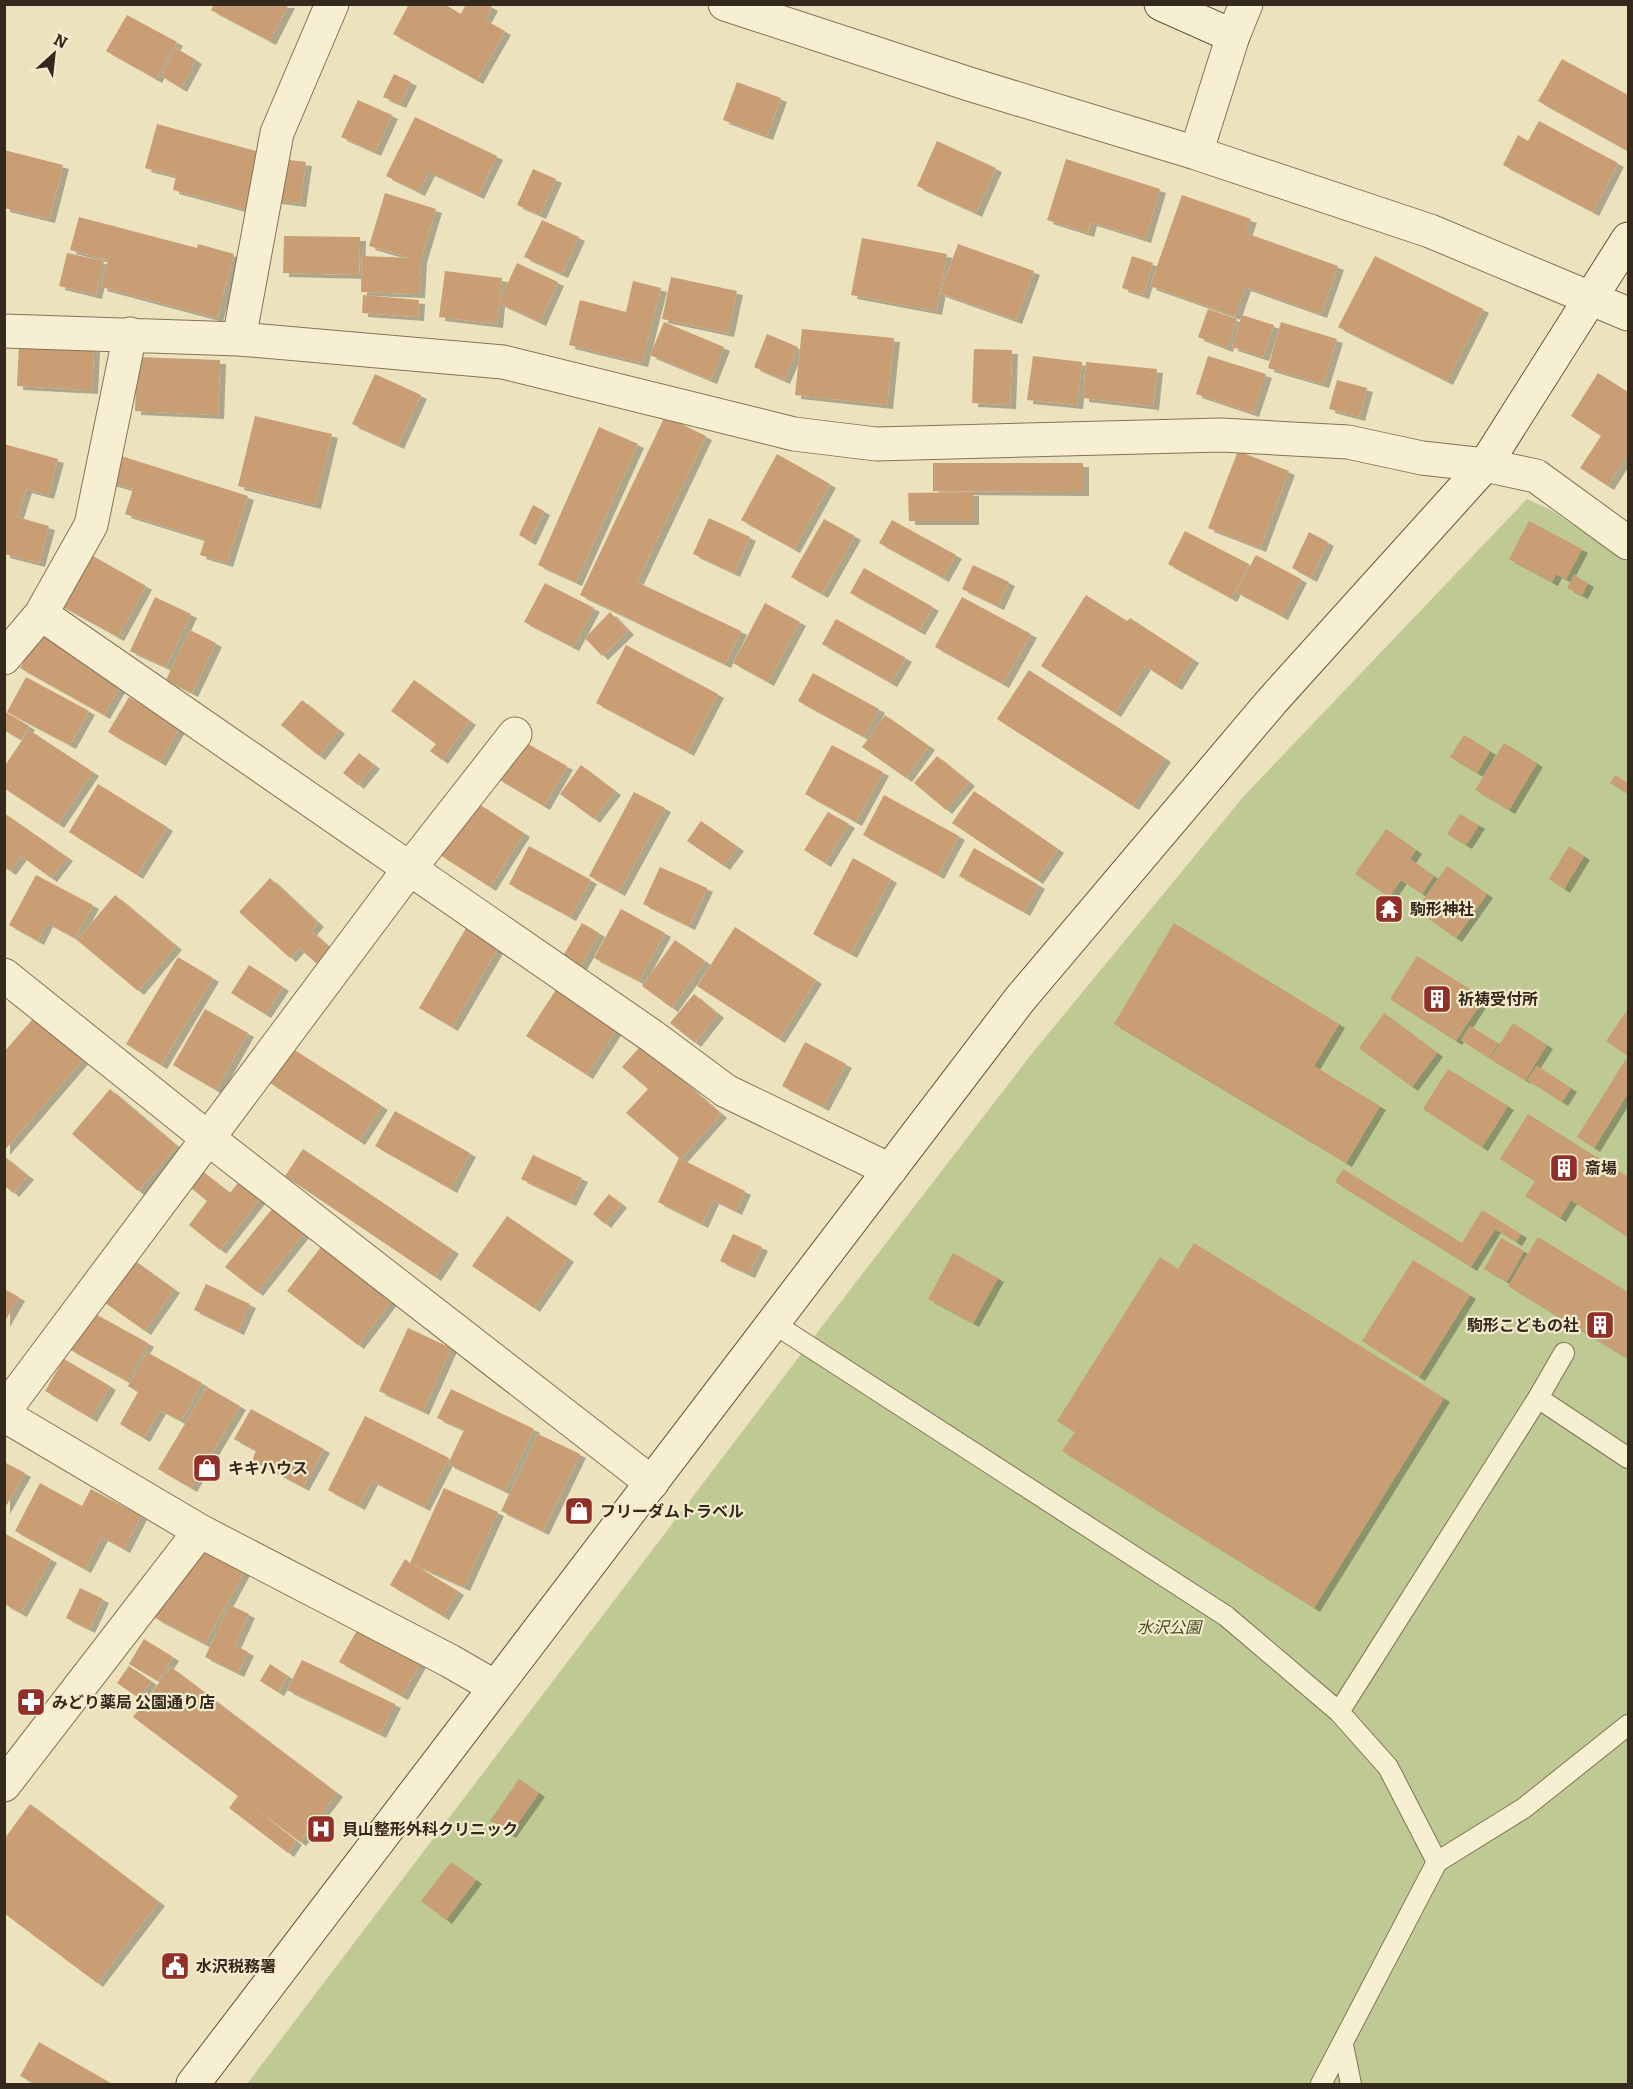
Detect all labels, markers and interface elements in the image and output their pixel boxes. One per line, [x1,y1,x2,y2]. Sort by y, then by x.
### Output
north arrow [24,24,84,84]
text: N [51,30,70,52]
temple icon: 駒形神社 [1373,893,1405,925]
place label: 駒形神社 [1410,900,1474,919]
building icon: 祈祷受付所 [1421,983,1453,1015]
place label: 祈祷受付所 [1458,990,1538,1009]
building icon: 斎場 [1548,1152,1580,1184]
place label: 斎場 [1585,1159,1617,1178]
building icon: 駒形こどもの社 [1584,1309,1616,1341]
place label: 駒形こどもの社 [1467,1316,1579,1335]
shop icon: キキハウス [191,1452,223,1484]
place label: キキハウス [228,1459,308,1478]
shop icon: フリーダムトラベル [563,1495,595,1527]
place label: フリーダムトラベル [600,1502,744,1521]
park label: 水沢公園 [1137,1618,1203,1637]
pharmacy icon: みどり薬局 公園通り店 [15,1686,47,1718]
place label: みどり薬局 公園通り店 [52,1693,215,1712]
hospital icon: 貝山整形外科クリニック [305,1813,337,1845]
place label: 貝山整形外科クリニック [342,1820,518,1839]
public building icon: 水沢税務署 [159,1950,191,1982]
place label: 水沢税務署 [196,1957,276,1976]

